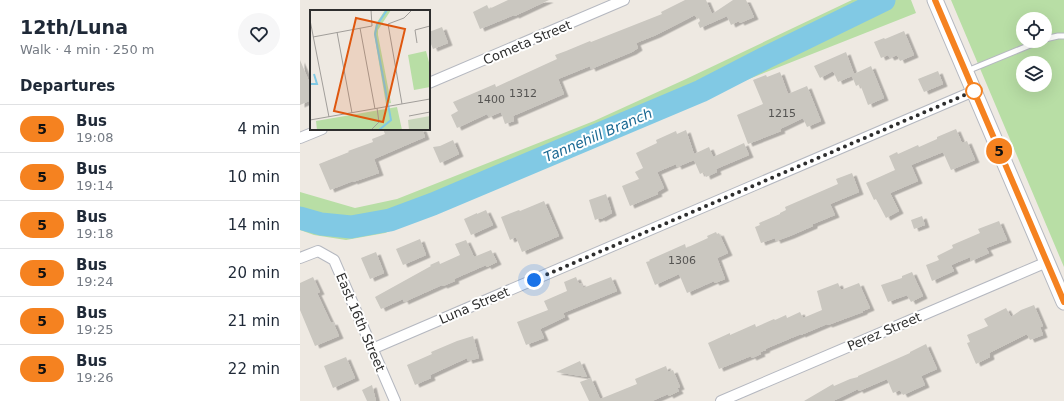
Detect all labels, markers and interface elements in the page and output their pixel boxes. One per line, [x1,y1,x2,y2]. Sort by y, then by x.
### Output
inset map [310,10,430,130]
map controls [1016,12,1052,92]
button: locate [1016,12,1052,48]
button: heart [238,13,280,55]
text: 12th/Luna [20,16,128,38]
street label: Cometa Street [481,17,574,68]
text: Walk · 4 min · 250 m [20,42,154,57]
button: layers [1016,56,1052,92]
text: Departures [20,77,115,95]
unlabelled marker [965,82,983,100]
house number: 1312 [509,87,537,100]
house number: 1400 [477,93,505,106]
water label: Tannehill Branch [541,105,655,165]
house number: 1215 [768,107,796,120]
text: Bus [76,112,107,130]
text: 4 min [237,120,280,138]
text: 5 [37,121,47,137]
text: 19:08 [76,130,113,145]
line badge: 5 [986,138,1012,164]
text: 5 [994,143,1004,159]
text: Bus [76,160,107,178]
text: 10 min [228,168,280,186]
text: 5 [37,169,47,185]
text: 19:14 [76,178,113,193]
text: Bus [76,208,107,226]
text: 14 min [228,216,280,234]
text: 5 [37,217,47,233]
text: 19:18 [76,226,113,241]
house number: 1306 [668,254,696,267]
text: Bus [76,256,107,274]
text: 20 min [228,264,280,282]
text: 5 [37,265,47,281]
your location [524,270,544,290]
street label: East 16th Street [333,271,388,374]
text: 19:24 [76,274,113,289]
street label: Luna Street [437,284,512,327]
text: Bus [76,304,107,322]
street label: Perez Street [845,309,923,354]
text: 21 min [228,312,280,330]
text: 5 [37,313,47,329]
text: 19:25 [76,322,113,337]
text: Bus [76,352,107,370]
text: 22 min [228,360,280,378]
text: 5 [37,361,47,377]
text: 19:26 [76,370,113,385]

